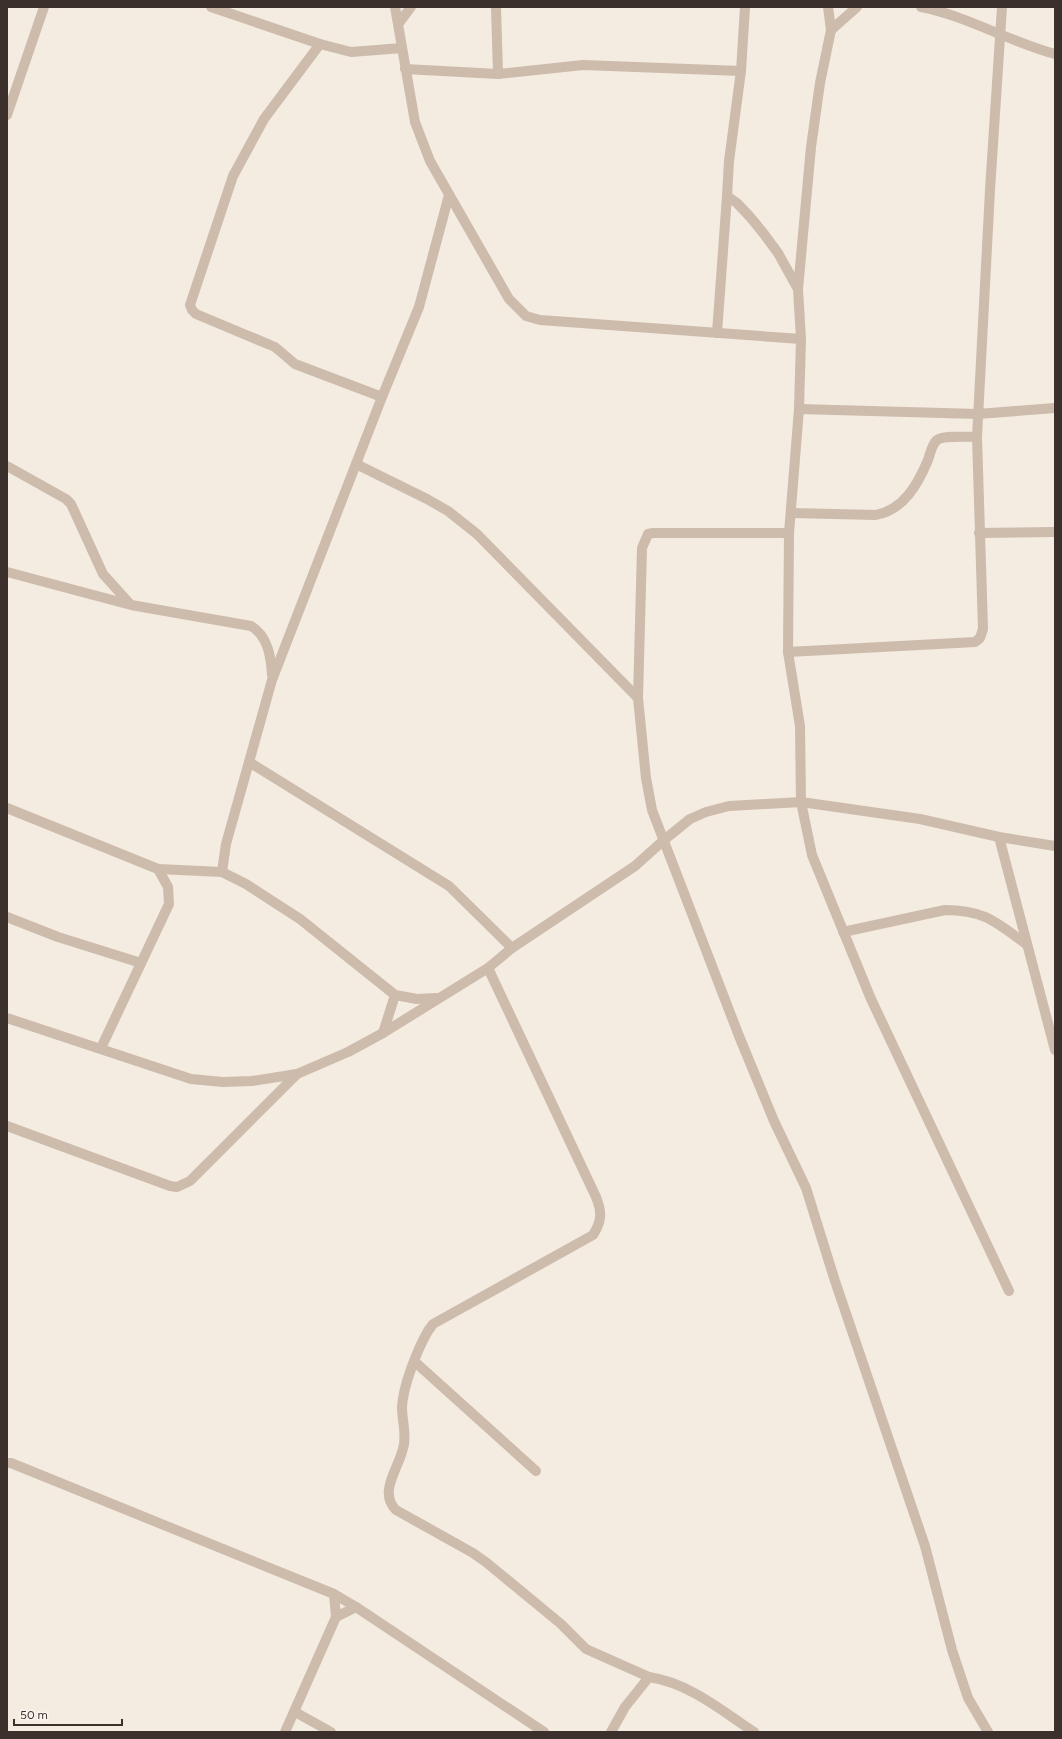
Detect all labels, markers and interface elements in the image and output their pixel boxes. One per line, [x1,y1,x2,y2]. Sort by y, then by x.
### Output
scale bar [14,1701,122,1727]
text: 50 m [20,1708,48,1722]

